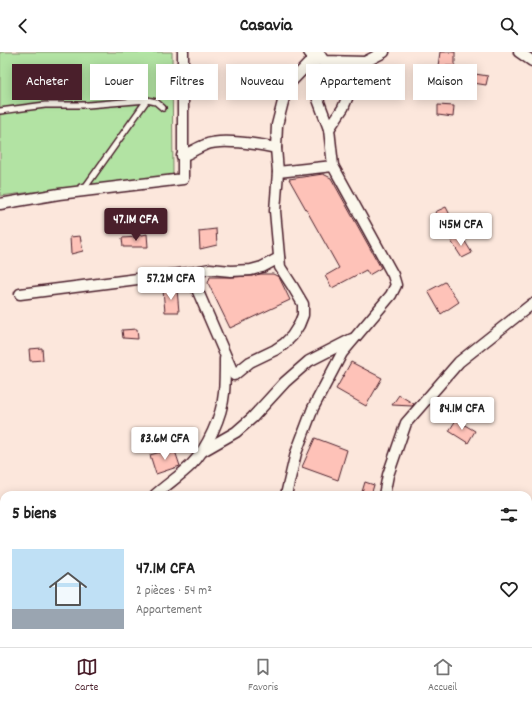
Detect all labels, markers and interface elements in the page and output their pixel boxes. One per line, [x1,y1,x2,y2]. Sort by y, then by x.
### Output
text: Casavia [240,14,292,39]
icon: back [12,15,34,37]
icon: search [498,15,520,37]
chip: Acheter [12,64,82,100]
chip: Louer [90,64,148,100]
chip: Filtres [156,64,218,100]
chip: Nouveau [226,64,298,100]
chip: Appartement [306,64,405,100]
chip: Maison [413,64,477,100]
pin: 47.1M CFA [90,208,182,242]
text: 47.1M CFA [113,211,159,230]
pin: 145M CFA [420,213,502,247]
text: 145M CFA [439,216,483,235]
pin: 57.2M CFA [125,267,217,301]
text: 57.2M CFA [147,270,195,289]
pin: 84.1M CFA [416,397,508,431]
text: 84.1M CFA [439,400,485,419]
pin: 83.6M CFA [119,427,211,461]
text: 83.6M CFA [140,430,190,449]
text: 5 biens [12,503,57,527]
icon: filters [498,504,520,526]
text: 47.1M CFA [136,558,195,582]
icon: home [44,565,92,613]
icon: heart [498,578,520,600]
text: 2 pièces · 54 m² [136,582,212,601]
text: Appartement [136,601,202,620]
tab: Carte [75,656,98,696]
tab: Favoris [248,656,278,696]
tab: Accueil [428,656,457,696]

